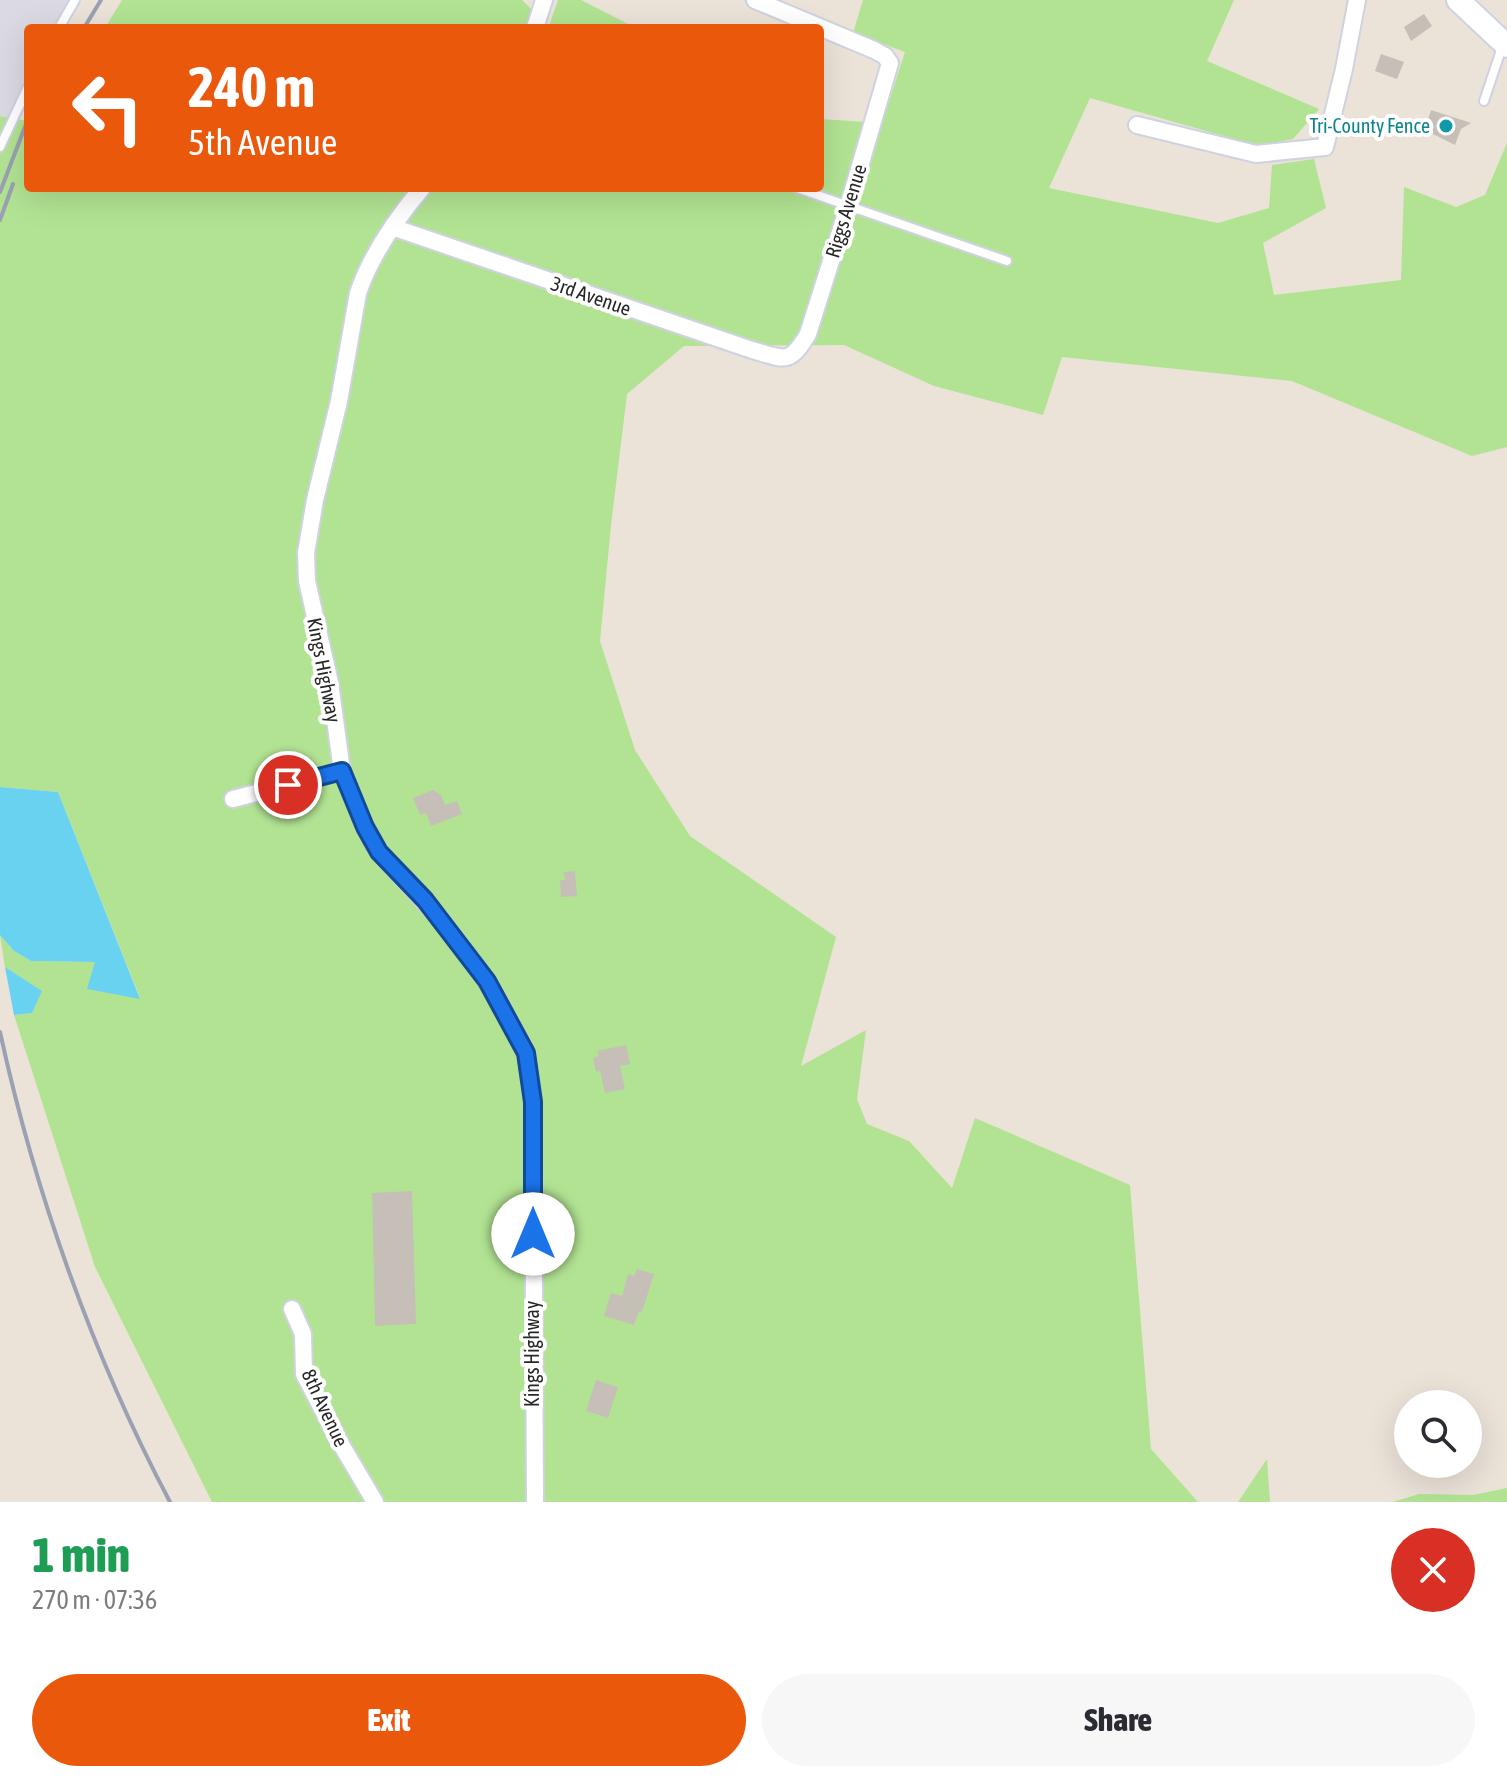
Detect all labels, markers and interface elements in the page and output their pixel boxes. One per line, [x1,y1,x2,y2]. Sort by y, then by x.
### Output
text: 240 m [188,55,315,119]
icon: left [56,56,160,160]
place label: Tri-County Fence [1310,114,1430,137]
marker: Tri-County Fence [1437,117,1455,135]
text: 5th Avenue [188,121,337,163]
street label: Riggs Avenue [820,161,871,260]
street label: 3rd Avenue [548,271,634,320]
street label: Kings Highway [303,616,346,724]
pin [254,751,322,819]
icon: arrive [266,763,310,807]
position arrow [491,1192,575,1276]
street label: Kings Highway [520,1301,543,1407]
street label: 8th Avenue [297,1365,353,1450]
map controls [1394,1390,1482,1478]
button: search [1394,1390,1482,1478]
text: 1 min [32,1527,130,1582]
button: close [1391,1528,1475,1612]
text: 270 m · 07:36 [32,1585,157,1615]
button: Exit [32,1674,746,1766]
button: Share [762,1674,1475,1766]

